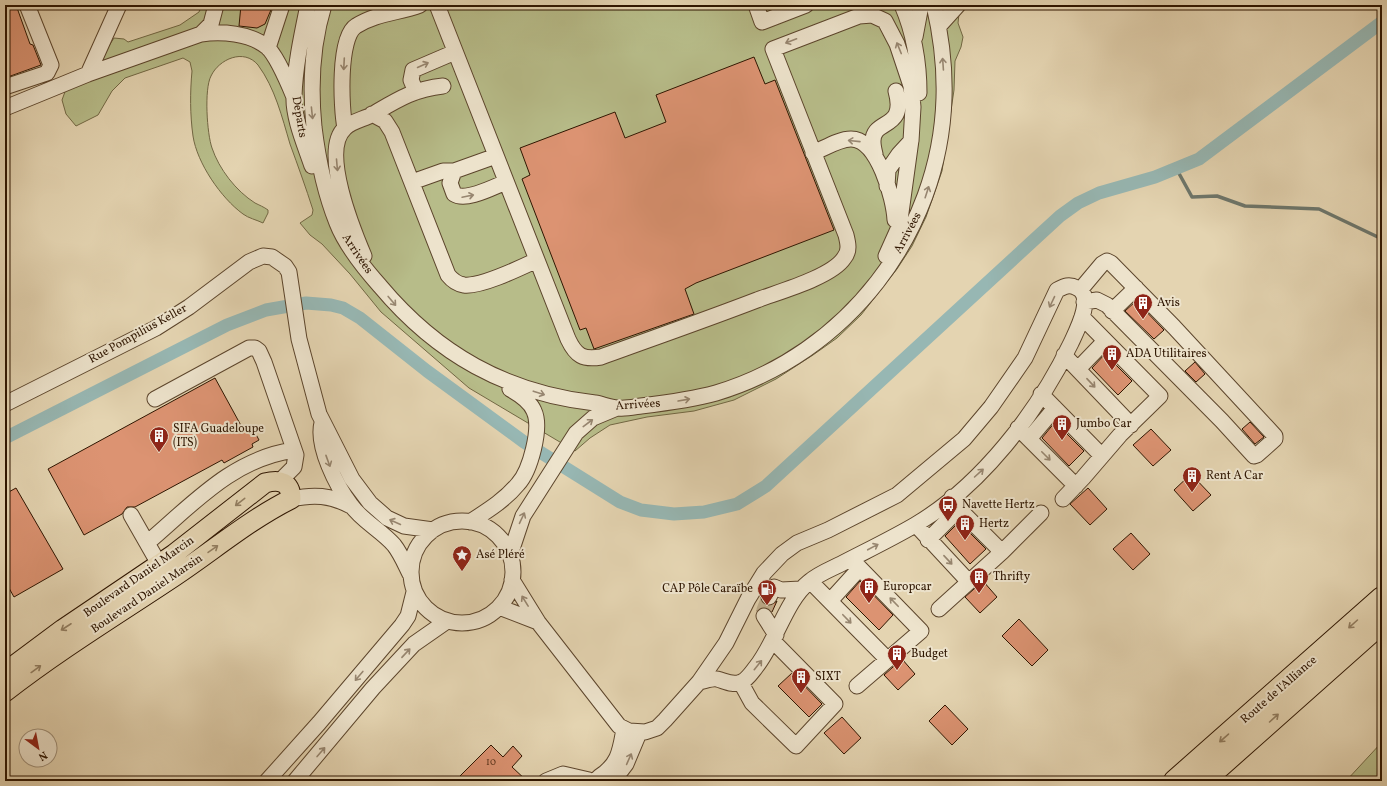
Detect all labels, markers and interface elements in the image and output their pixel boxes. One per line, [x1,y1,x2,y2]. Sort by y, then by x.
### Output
one-way arrow [786,38,798,46]
one-way arrow [894,42,902,54]
one-way arrow [340,57,347,70]
one-way arrow [940,58,947,71]
one-way arrow [417,61,429,68]
street label: Départs [288,95,310,139]
one-way arrow [309,106,316,119]
one-way arrow [848,137,861,144]
one-way arrow [333,158,341,171]
one-way arrow [923,187,931,199]
one-way arrow [461,191,474,199]
street label: Arrivées [890,209,926,257]
street label: Arrivées [338,231,376,277]
building icon: Avis [1132,292,1154,320]
place label: Avis [1157,295,1180,311]
one-way arrow [388,296,397,307]
one-way arrow [1048,296,1055,308]
street label: Rue Pompilius Keller [86,300,190,368]
building icon: ADA Utilitaires [1101,343,1123,371]
place label: ADA Utilitaires [1126,346,1207,362]
one-way arrow [1086,378,1096,388]
one-way arrow [532,390,545,397]
street label: Arrivées [615,395,661,415]
one-way arrow [677,396,690,404]
building icon: Jumbo Car [1051,413,1073,441]
place label: Jumbo Car [1076,416,1132,432]
one-way arrow [583,418,594,427]
place label: SIFA Guadeloupe (ITS) [173,421,264,451]
building icon: SIFA Guadeloupe (ITS) [148,425,170,453]
one-way arrow [1041,451,1051,461]
one-way arrow [324,454,332,466]
building icon: Rent A Car [1181,465,1203,493]
place label: Rent A Car [1206,468,1263,484]
one-way arrow [974,469,985,478]
bus stop icon: Navette Hertz [937,494,959,522]
place label: Navette Hertz [962,497,1035,513]
one-way arrow [234,498,245,507]
one-way arrow [519,512,527,524]
building icon: Hertz [954,513,976,541]
place label: Hertz [979,516,1009,532]
one-way arrow [389,518,401,525]
street label: Boulevard Daniel Marcin [80,533,198,621]
one-way arrow [867,543,879,550]
place icon: Asé Pléré [451,544,473,572]
one-way arrow [208,545,219,553]
place label: Asé Pléré [476,547,525,563]
street label: Boulevard Daniel Marsin [88,551,206,637]
one-way arrow [943,555,952,565]
building icon: Thrifty [968,566,990,594]
place label: Thrifty [993,569,1031,585]
building icon: Europcar [858,576,880,604]
fuel station icon: CAP Pôle Caraïbe [756,578,778,606]
place label: Europcar [883,579,932,595]
place label: CAP Pôle Caraïbe [662,581,753,597]
one-way arrow [521,595,529,607]
one-way arrow [889,597,899,607]
one-way arrow [842,614,852,624]
one-way arrow [1348,619,1358,629]
one-way arrow [61,623,72,631]
building icon: Budget [886,643,908,671]
place label: Budget [911,646,948,662]
one-way arrow [401,648,411,658]
street label: Route de l'Alliance [1237,652,1321,728]
one-way arrow [753,660,762,671]
one-way arrow [30,665,41,673]
building icon: SIXT [790,666,812,694]
place label: SIXT [815,669,841,685]
one-way arrow [354,671,364,681]
one-way arrow [1269,713,1279,723]
north arrow [18,728,58,768]
one-way arrow [1219,733,1229,743]
text: N [35,747,50,764]
one-way arrow [316,747,325,757]
one-way arrow [626,753,633,765]
house number: 10 [486,755,496,769]

